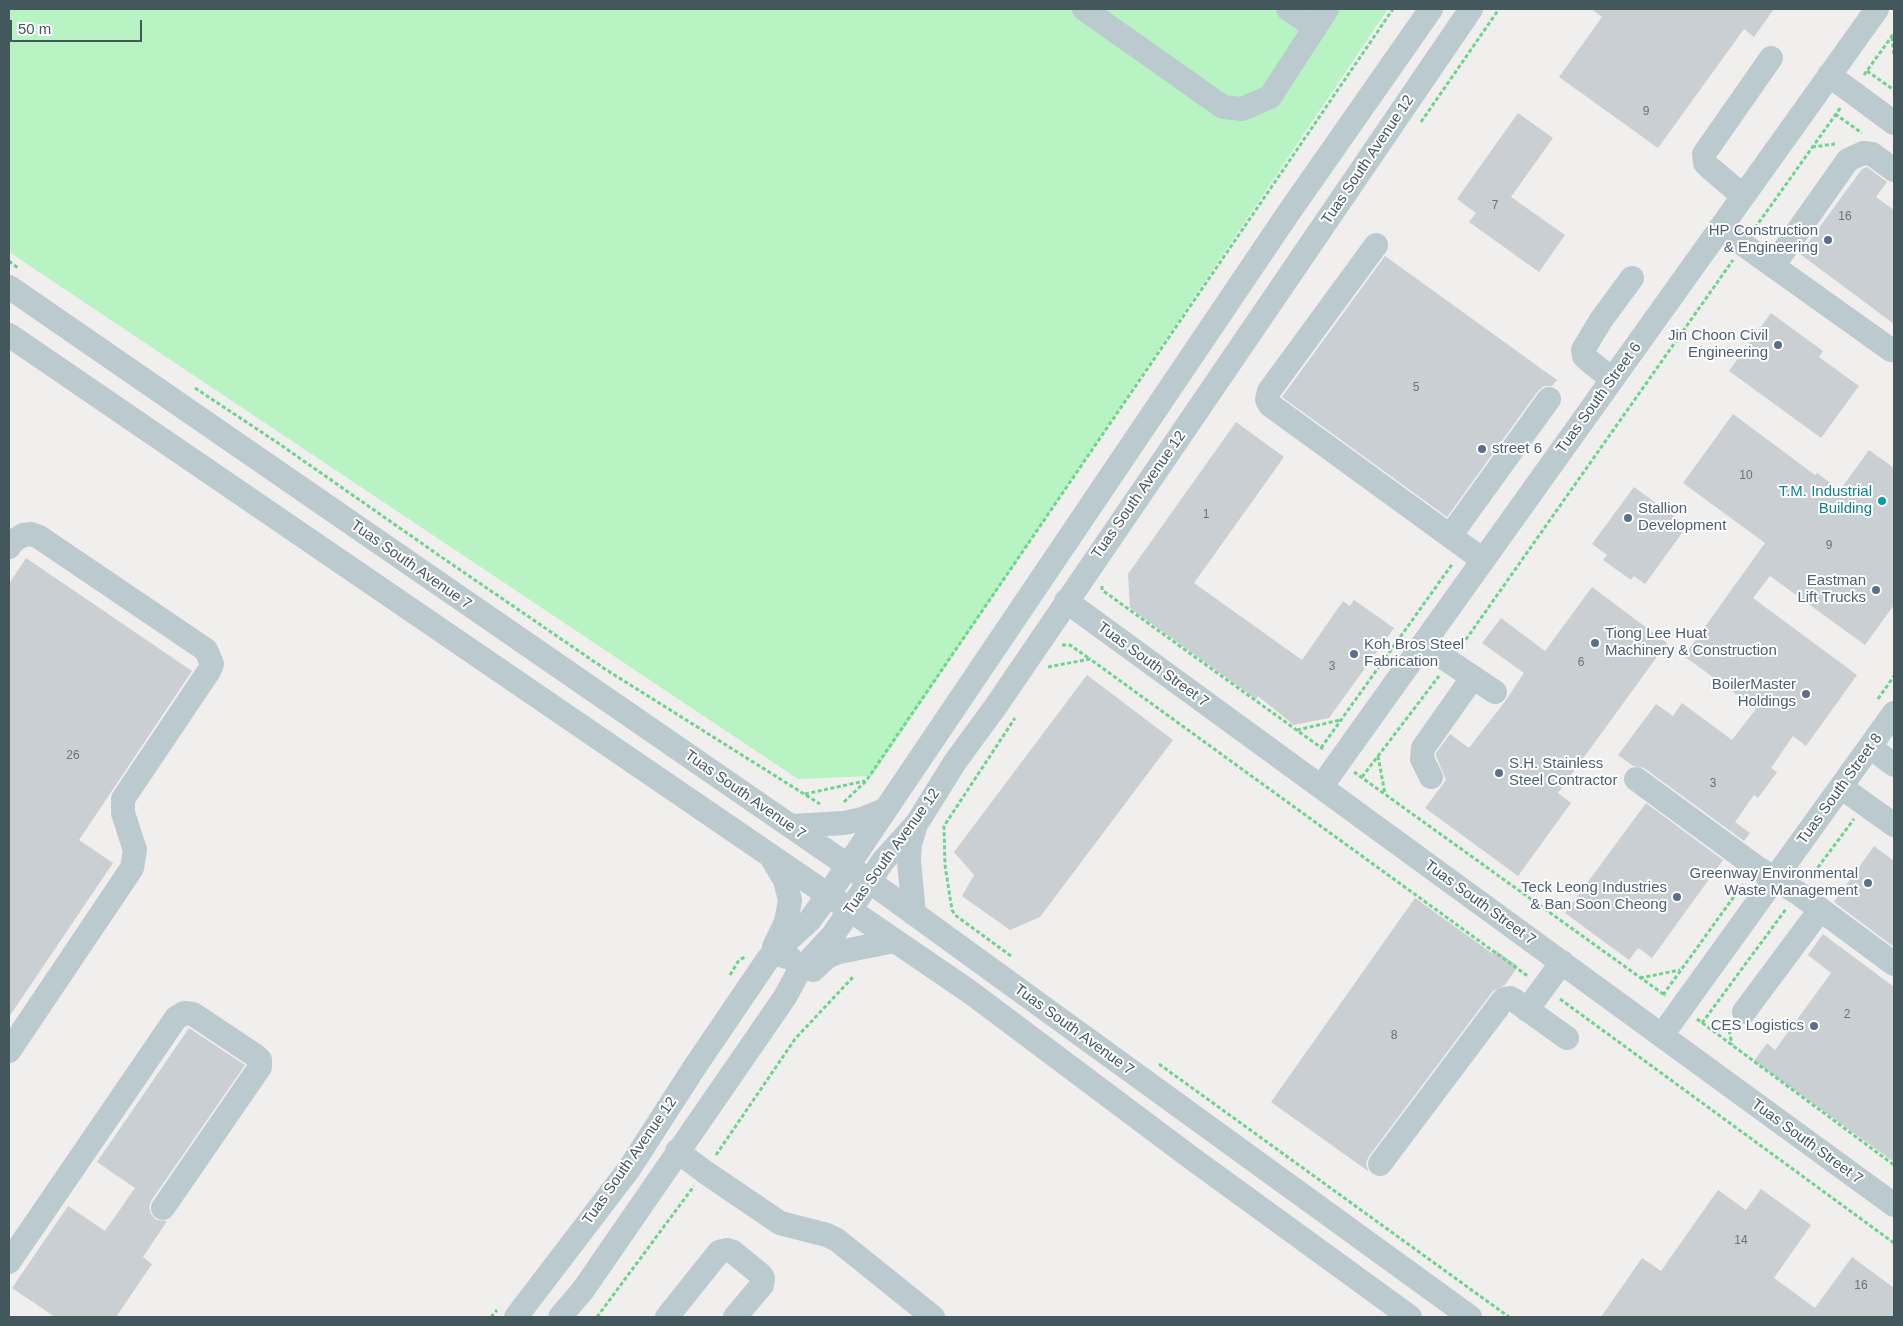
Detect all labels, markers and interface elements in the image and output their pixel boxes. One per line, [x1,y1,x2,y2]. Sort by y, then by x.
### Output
scale bar [12,10,145,42]
text: 50 m [18,20,51,37]
street label: Tuas South Avenue 12 [1318,92,1418,228]
house number: 9 [1643,105,1649,119]
house number: 7 [1492,199,1498,213]
house number: 16 [1838,210,1852,224]
place label: HP Construction & Engineering [1709,222,1818,257]
marker: HP Construction & Engineering [1822,234,1834,246]
place label: Jin Choon Civil Engineering [1668,327,1768,362]
street label: Tuas South Street 6 [1553,339,1645,457]
marker: Jin Choon Civil Engineering [1772,339,1784,351]
house number: 5 [1413,381,1419,395]
street label: Tuas South Avenue 12 [1088,428,1190,562]
place label: street 6 [1492,440,1542,458]
marker: street 6 [1476,443,1488,455]
house number: 10 [1739,469,1753,483]
place label: T.M. Industrial Building [1779,483,1872,518]
marker: T.M. Industrial Building [1876,495,1888,507]
place label: Stallion Development [1638,500,1726,535]
house number: 1 [1203,508,1209,522]
marker: Stallion Development [1622,512,1634,524]
street label: Tuas South Avenue 7 [347,516,475,614]
house number: 9 [1826,539,1832,553]
place label: Eastman Lift Trucks [1797,572,1866,607]
marker: Eastman Lift Trucks [1870,584,1882,596]
street label: Tuas South Street 7 [1094,619,1212,711]
place label: Tiong Lee Huat Machinery & Construction [1605,625,1777,660]
place label: Koh Bros Steel Fabrication [1364,636,1464,671]
marker: Tiong Lee Huat Machinery & Construction [1589,637,1601,649]
marker: Koh Bros Steel Fabrication [1348,648,1360,660]
house number: 6 [1578,656,1584,670]
house number: 3 [1329,660,1335,674]
place label: BoilerMaster Holdings [1712,676,1796,711]
marker: BoilerMaster Holdings [1800,688,1812,700]
street label: Tuas South Street 8 [1794,730,1886,848]
street label: Tuas South Avenue 7 [681,746,809,844]
house number: 26 [66,749,80,763]
place label: S.H. Stainless Steel Contractor [1509,755,1617,790]
marker: S.H. Stainless Steel Contractor [1493,767,1505,779]
house number: 3 [1710,777,1716,791]
street label: Tuas South Avenue 12 [840,785,944,919]
street label: Tuas South Street 7 [1421,857,1539,949]
place label: Greenway Environmental Waste Management [1690,865,1858,900]
marker: Greenway Environmental Waste Management [1862,877,1874,889]
place label: Teck Leong Industries & Ban Soon Cheong [1521,879,1667,914]
marker: Teck Leong Industries & Ban Soon Cheong [1671,891,1683,903]
street label: Tuas South Avenue 7 [1011,981,1137,1079]
house number: 2 [1844,1008,1850,1022]
place label: CES Logistics [1711,1017,1804,1035]
marker: CES Logistics [1808,1020,1820,1032]
house number: 8 [1391,1029,1397,1043]
street label: Tuas South Avenue 12 [579,1094,681,1228]
street label: Tuas South Street 7 [1748,1096,1866,1188]
house number: 14 [1734,1234,1748,1248]
house number: 16 [1854,1279,1868,1293]

